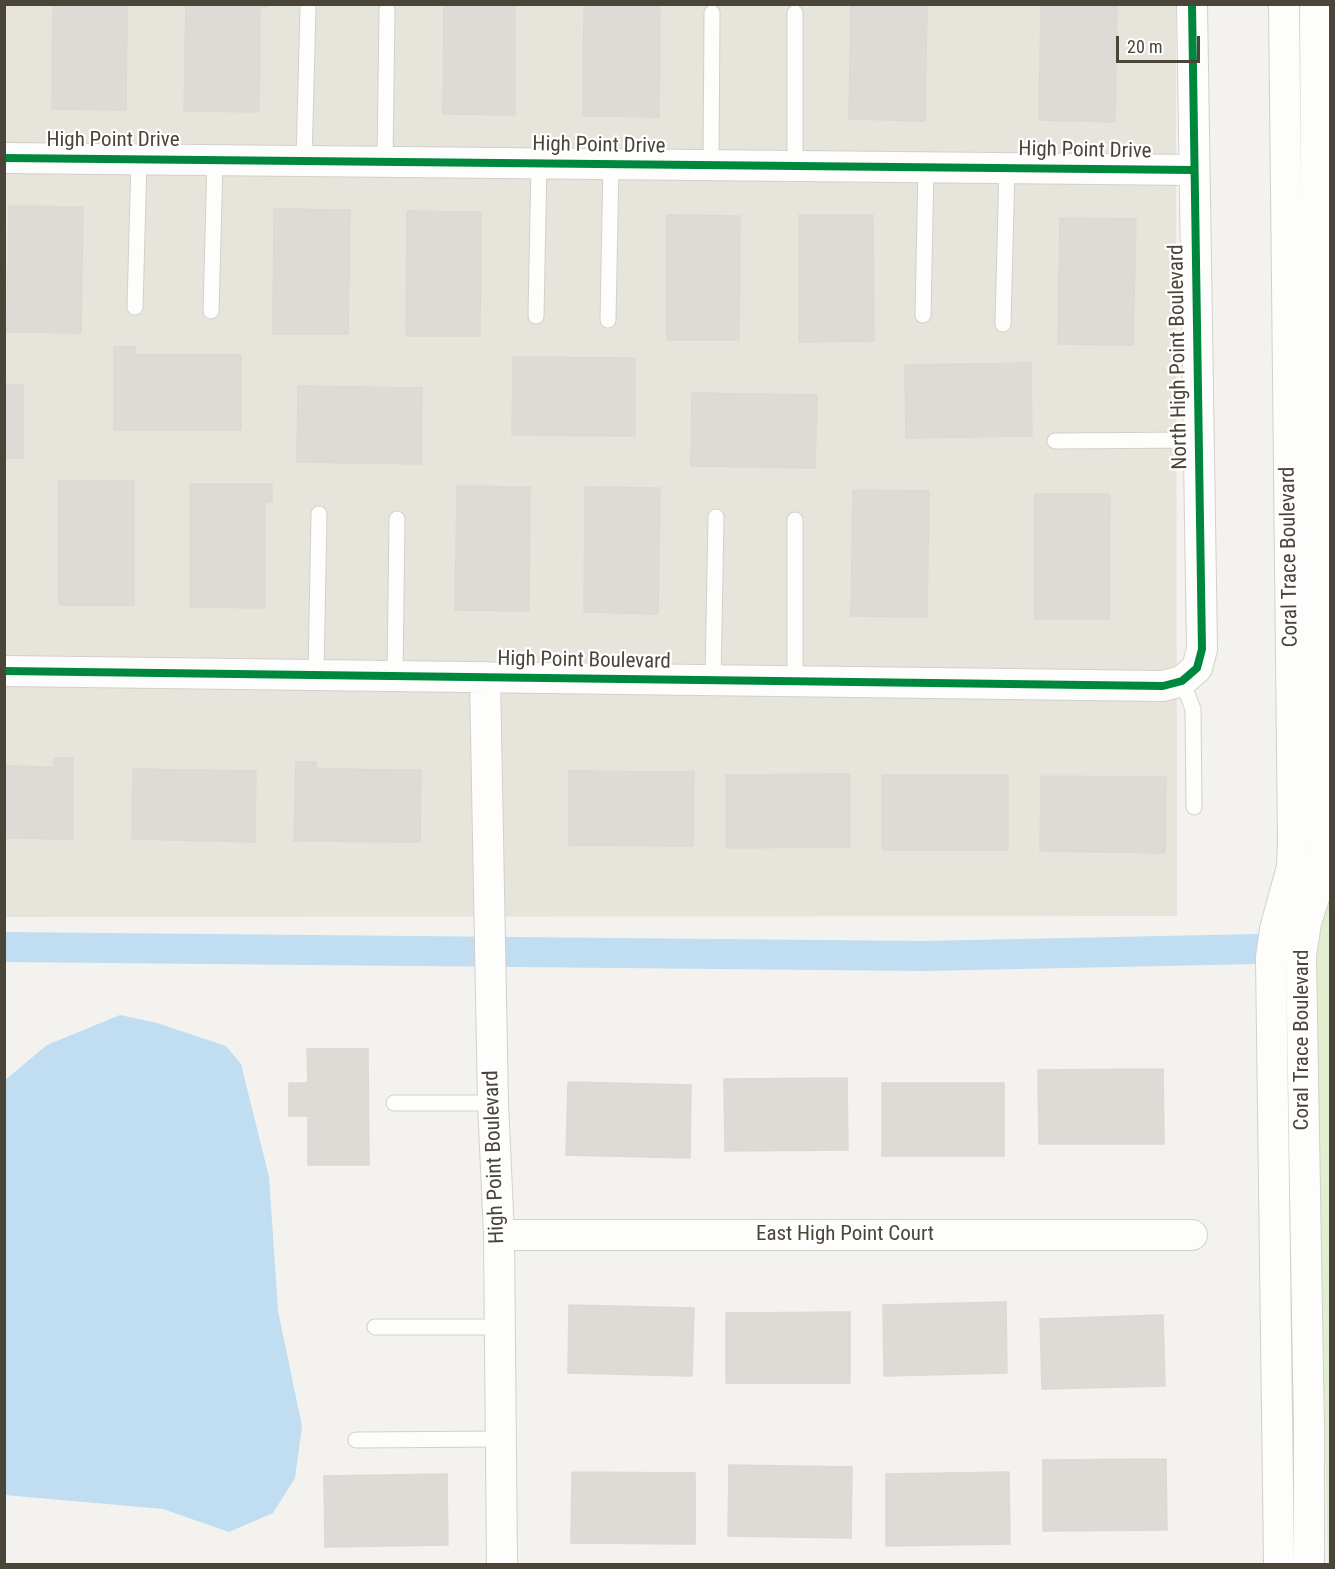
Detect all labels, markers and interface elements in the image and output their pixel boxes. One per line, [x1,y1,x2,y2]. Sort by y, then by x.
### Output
scale bar [1119,24,1203,62]
text: 20 m [1127,36,1162,57]
street label: High Point Drive [46,128,180,154]
street label: High Point Drive [532,132,666,160]
street label: High Point Drive [1018,137,1152,165]
street label: North High Point Boulevard [1164,244,1194,470]
street label: Coral Trace Boulevard [1276,466,1304,648]
street label: High Point Boulevard [497,647,671,675]
street label: Coral Trace Boulevard [1290,950,1316,1130]
street label: High Point Boulevard [479,1070,511,1244]
street label: East High Point Court [756,1222,934,1248]

